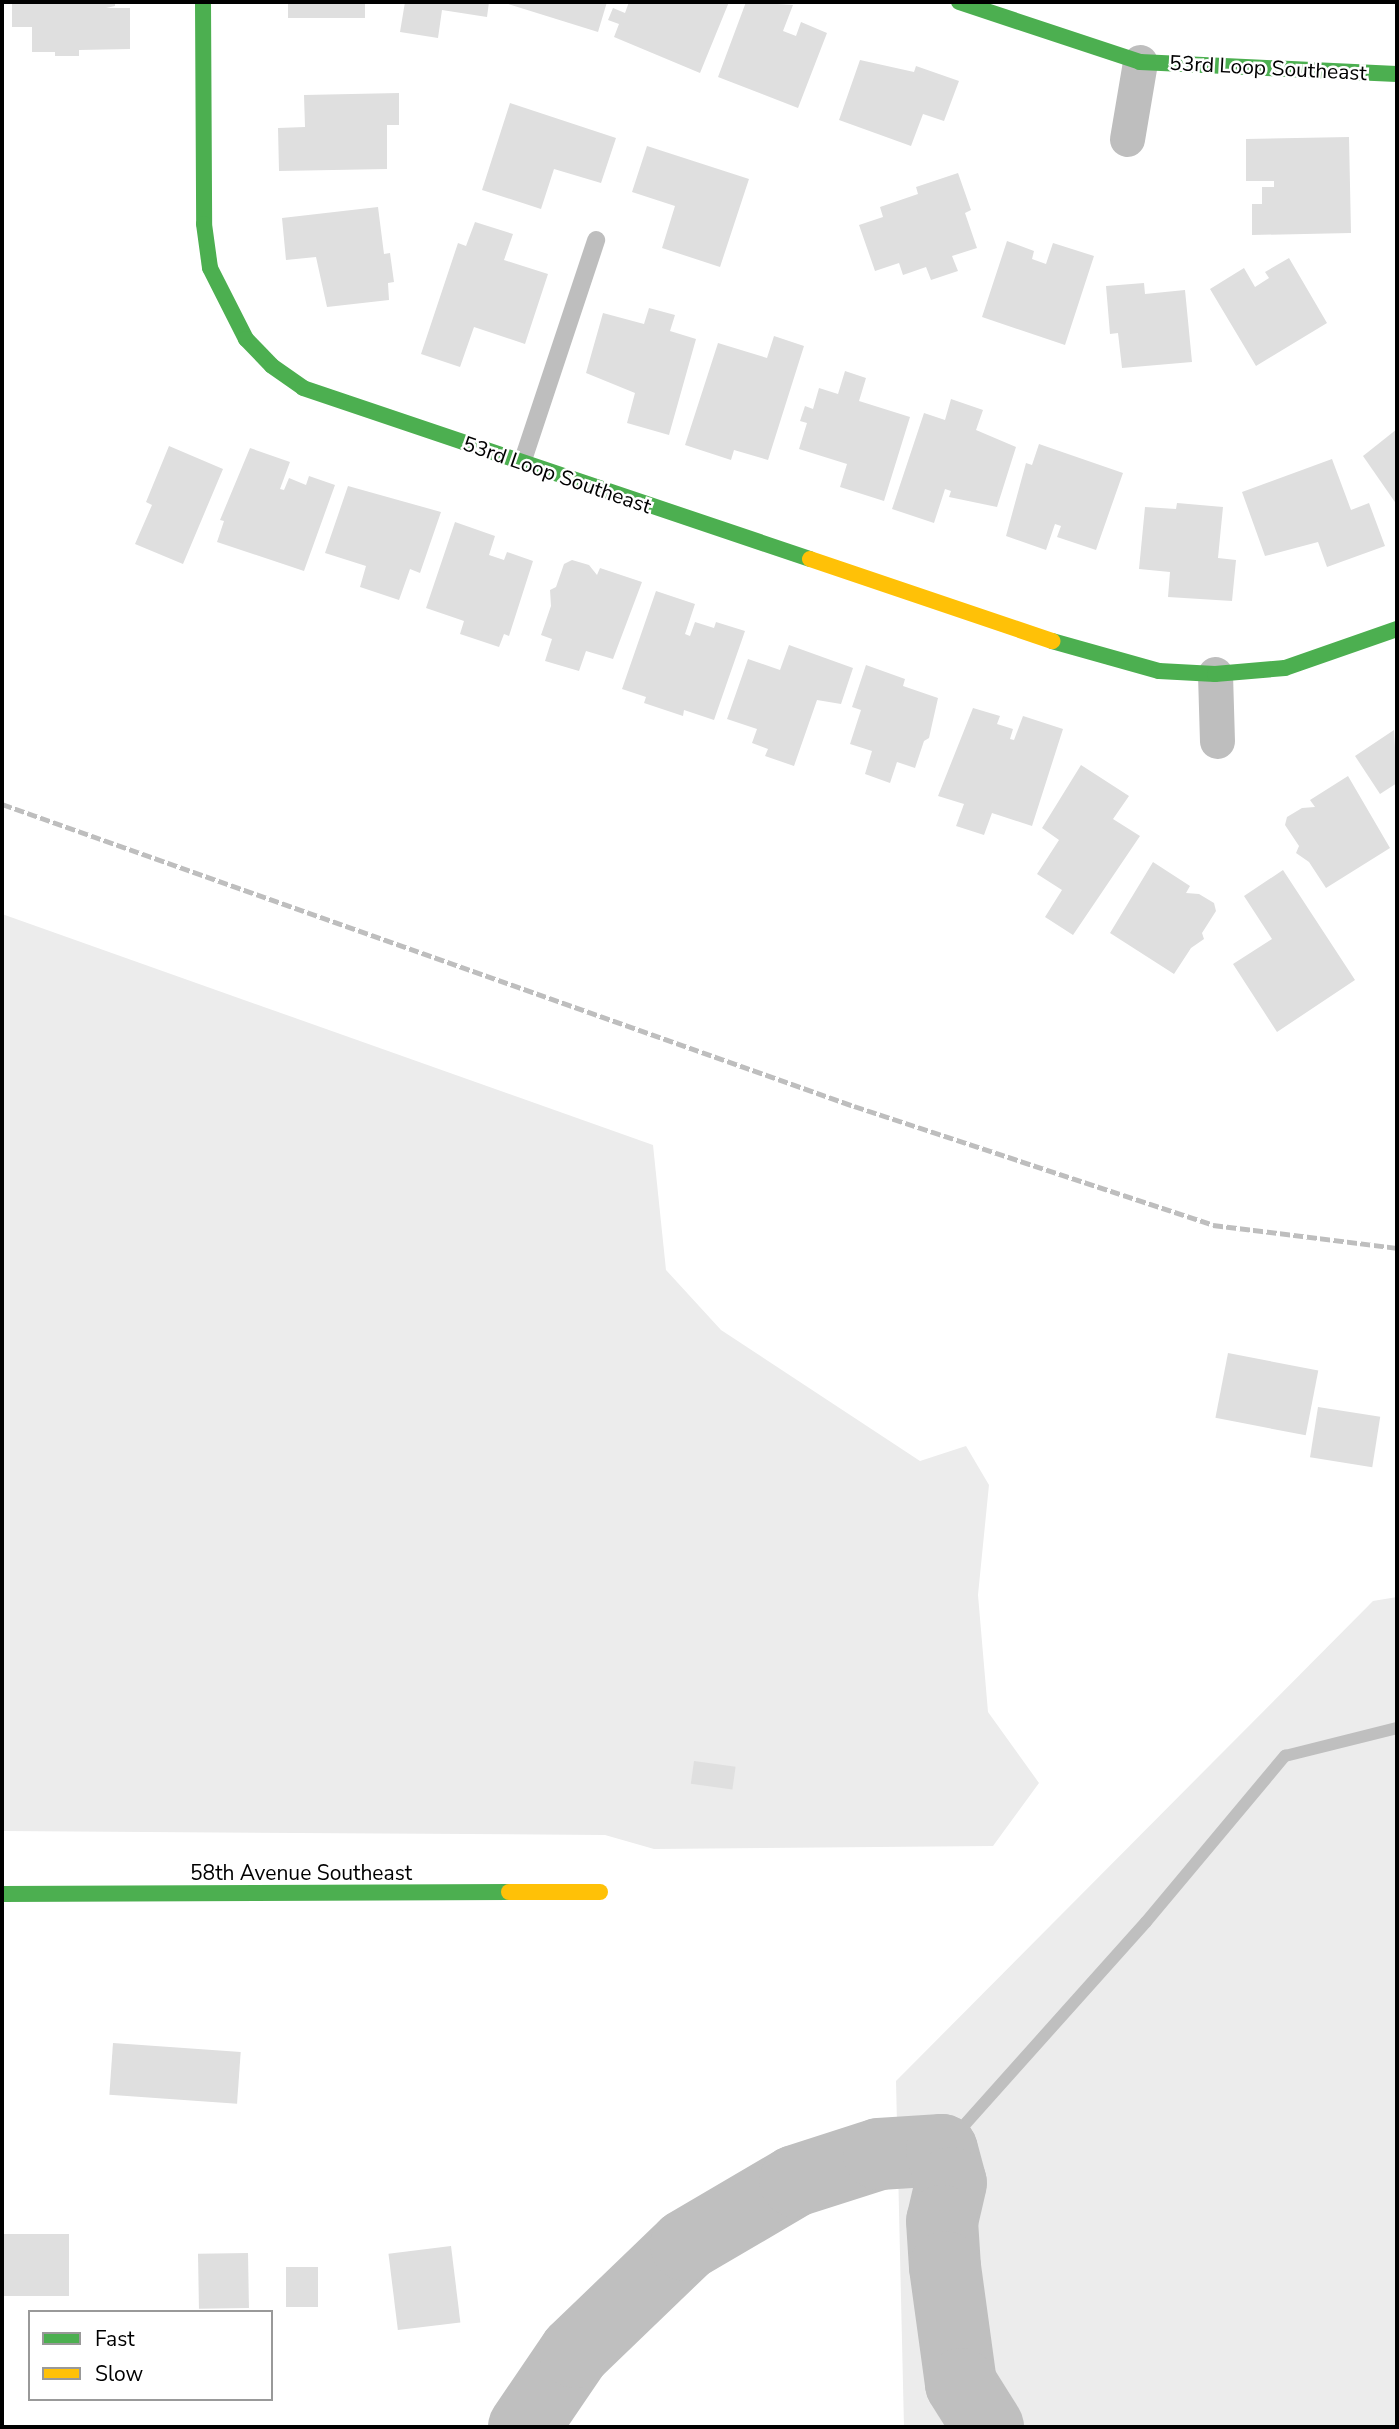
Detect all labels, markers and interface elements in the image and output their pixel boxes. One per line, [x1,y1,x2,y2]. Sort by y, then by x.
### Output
street label: 53rd Loop Southeast [1169,50,1367,86]
street label: 53rd Loop Southeast [459,431,655,519]
street label: 58th Avenue Southeast [190,1860,412,1886]
legend [28,2310,273,2401]
text: Fast [95,2325,135,2353]
text: Slow [95,2360,143,2388]

